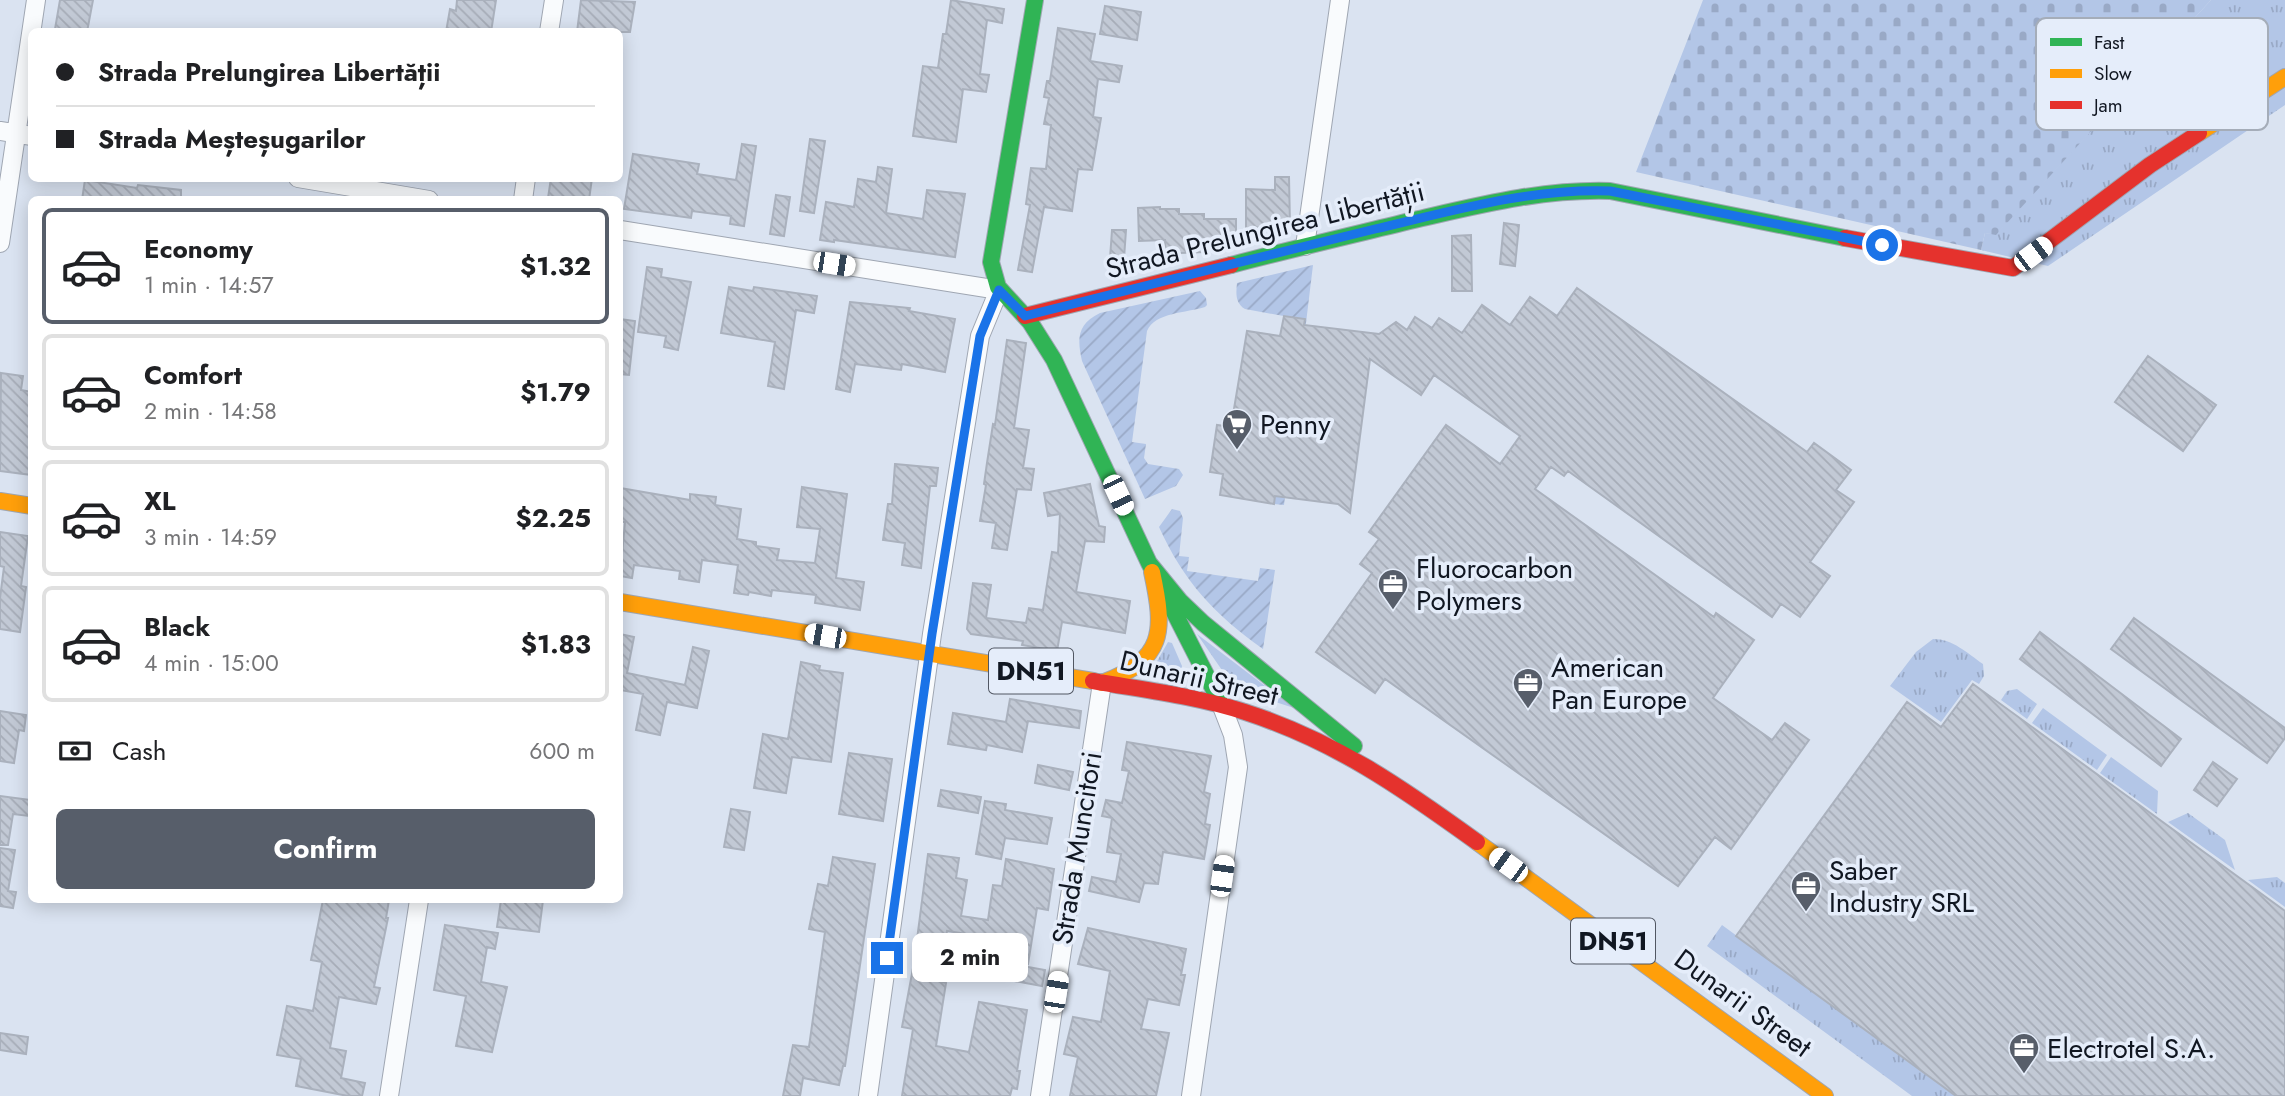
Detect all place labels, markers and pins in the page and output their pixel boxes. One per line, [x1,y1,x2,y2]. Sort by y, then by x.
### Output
place label: Penny [1260,404,1331,445]
supermarket icon: Penny [1220,407,1254,451]
place label: Fluorocarbon Polymers [1416,548,1573,621]
office icon: Fluorocarbon Polymers [1376,567,1410,611]
place label: American Pan Europe [1551,647,1687,720]
office icon: American Pan Europe [1511,666,1545,710]
place label: Saber Industry SRL [1829,850,1974,923]
office icon: Saber Industry SRL [1789,869,1823,913]
place label: Electrotel S.A. [2047,1028,2215,1069]
office icon: Electrotel S.A. [2007,1031,2041,1075]

